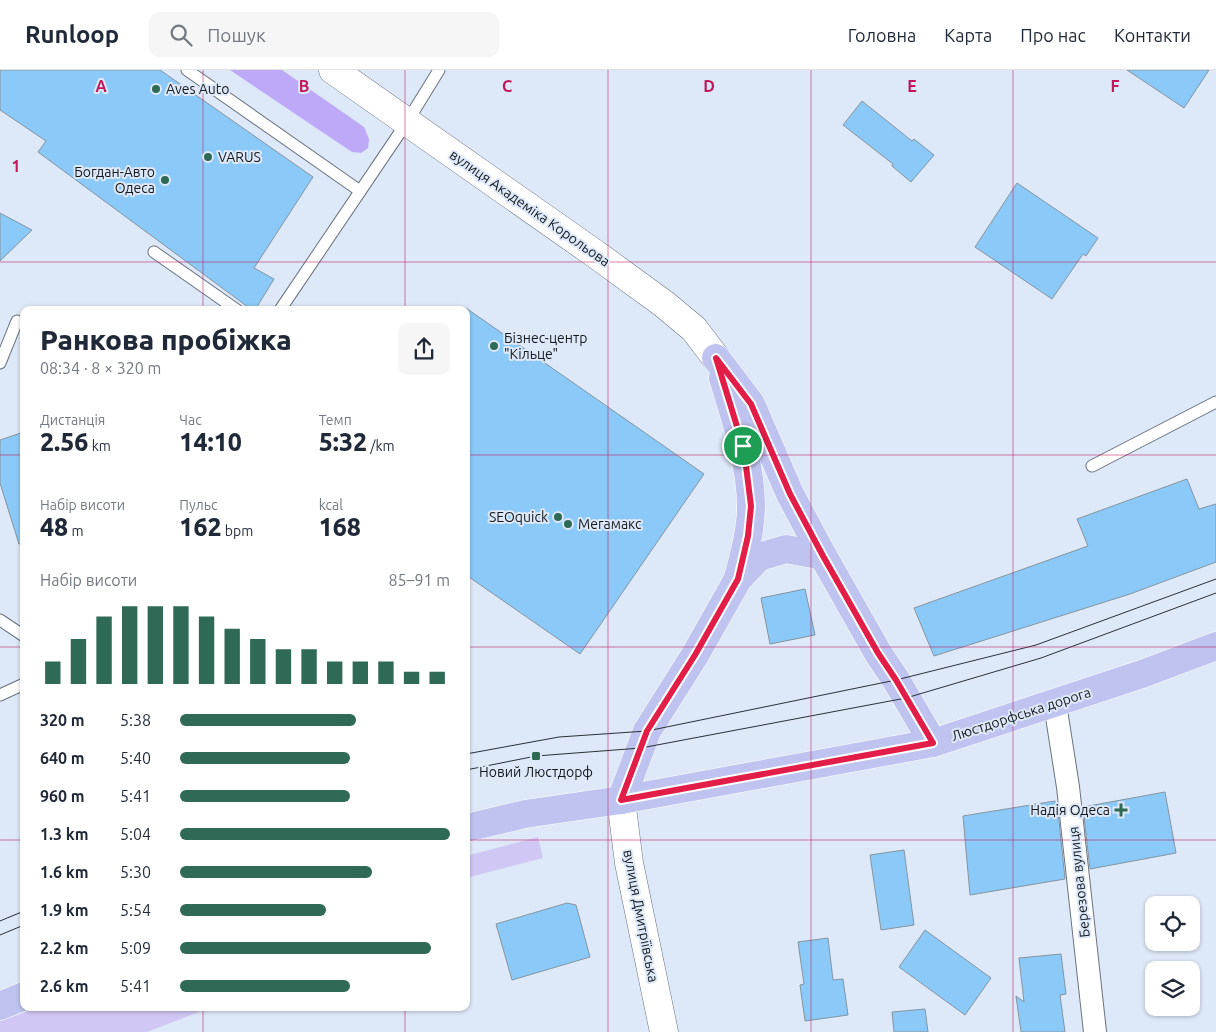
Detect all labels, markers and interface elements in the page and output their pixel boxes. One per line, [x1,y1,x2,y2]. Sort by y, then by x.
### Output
search box [149,12,499,57]
text: Runloop [25,21,119,48]
icon: search [167,21,195,49]
text: Пошук [207,24,266,46]
text: Головна [848,25,916,45]
text: Карта [944,25,992,45]
text: Про нас [1020,25,1086,45]
text: Контакти [1114,25,1191,45]
text: A [95,77,107,95]
text: B [299,77,309,95]
text: C [502,77,512,95]
text: D [703,77,715,95]
text: E [907,77,917,95]
text: F [1111,77,1120,95]
place label: Aves Auto [166,81,230,97]
marker: Aves Auto [150,83,162,95]
street label: вулиця Академіка Корольова [447,146,613,270]
place label: VARUS [218,149,261,165]
marker: VARUS [202,151,214,163]
text: 1 [11,157,21,175]
place label: Богдан-Авто Одеса [74,164,155,196]
marker: Богдан-Авто Одеса [159,174,171,186]
button: share [398,323,450,375]
text: Ранкова пробіжка [40,324,292,355]
place label: Бізнес-центр "Кільце" [504,330,587,362]
marker: Бізнес-центр "Кільце" [488,340,500,352]
text: 08:34 · 8 × 320 m [40,359,161,377]
text: Дистанція [40,412,105,428]
text: Час [179,412,202,428]
text: Темп [319,412,352,428]
pin [722,425,764,467]
text: 2.56 [40,428,88,456]
text: 14:10 [179,428,242,456]
text: 5:32 [319,428,367,456]
icon: arrive [729,432,757,460]
text: km [88,438,111,454]
text: /km [367,438,395,454]
text: Набір висоти [40,497,125,513]
text: Пульс [179,497,217,513]
text: kcal [319,497,343,513]
place label: SEOquick [489,509,548,525]
marker: SEOquick [552,511,564,523]
text: 48 [40,513,68,541]
text: 162 [179,513,222,541]
text: 168 [319,513,361,541]
place label: Мегамакс [578,516,642,532]
marker: Мегамакс [562,518,574,530]
text: m [68,523,84,539]
text: bpm [222,523,253,539]
text: Набір висоти [40,571,137,589]
text: 85–91 m [388,571,450,589]
street label: Люстдорфська дорога [949,684,1093,744]
text: 320 m [40,711,85,729]
text: 5:38 [120,711,151,729]
text: 640 m [40,749,85,767]
text: 5:40 [120,749,151,767]
marker: Новий Люстдорф [530,750,542,762]
place label: Новий Люстдорф [479,764,593,780]
text: 960 m [40,787,85,805]
text: 5:41 [120,787,151,805]
place label: Надія Одеса [1030,802,1110,818]
marker: Надія Одеса [1114,803,1128,817]
text: 1.3 km [40,825,89,843]
text: 5:04 [120,825,151,843]
street label: Березова вулиця [1065,826,1093,938]
street label: вулиця Дмитріївська [620,848,662,984]
text: 1.6 km [40,863,89,881]
text: 5:30 [120,863,151,881]
map controls [1145,896,1200,1016]
button: locate [1145,896,1200,951]
text: 1.9 km [40,901,89,919]
text: 5:54 [120,901,151,919]
text: 2.2 km [40,939,89,957]
text: 5:09 [120,939,151,957]
button: layers [1145,961,1200,1016]
text: 2.6 km [40,977,89,995]
text: 5:41 [120,977,151,995]

